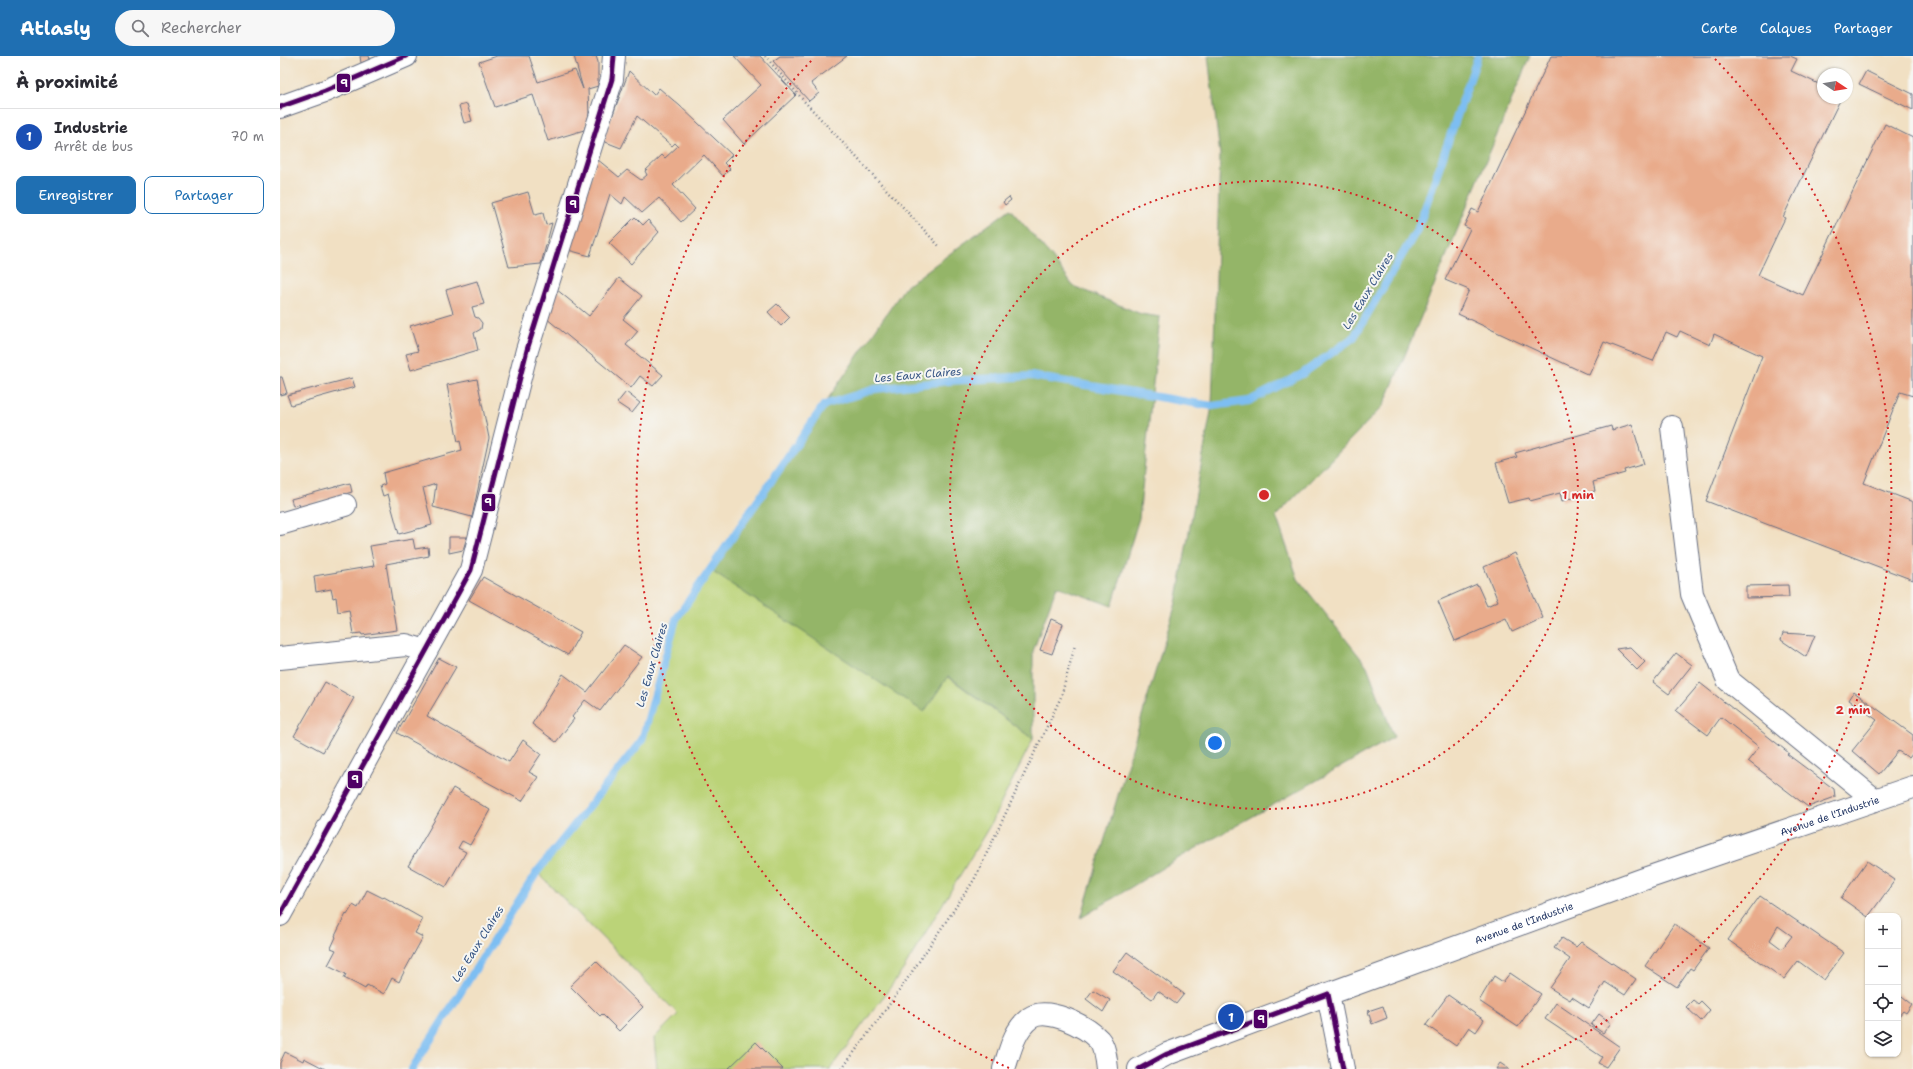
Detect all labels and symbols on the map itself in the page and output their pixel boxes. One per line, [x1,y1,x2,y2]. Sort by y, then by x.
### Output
north arrow [1817,68,1853,104]
line badge: 9 [336,73,351,93]
text: 9 [340,76,348,91]
line badge: 9 [565,195,580,214]
text: 9 [569,197,577,212]
water label: Les Eaux Claires [1339,250,1397,332]
water label: Les Eaux Claires [874,364,962,386]
text: 1 min [1562,487,1594,503]
centre of rings [1257,488,1271,502]
line badge: 9 [481,493,496,512]
text: 9 [484,495,492,510]
water label: Les Eaux Claires [633,621,671,709]
text: 2 min [1836,702,1871,718]
your location [1205,733,1225,753]
line badge: 9 [347,770,363,789]
text: 9 [351,772,359,787]
street label: Avenue de l'Industrie [1778,792,1881,838]
street label: Avenue de l'Industrie [1473,899,1575,947]
water label: Les Eaux Claires [449,903,507,985]
pin: 1 [1218,1002,1244,1032]
line badge: 9 [1253,1009,1268,1029]
text: 9 [1257,1012,1265,1027]

